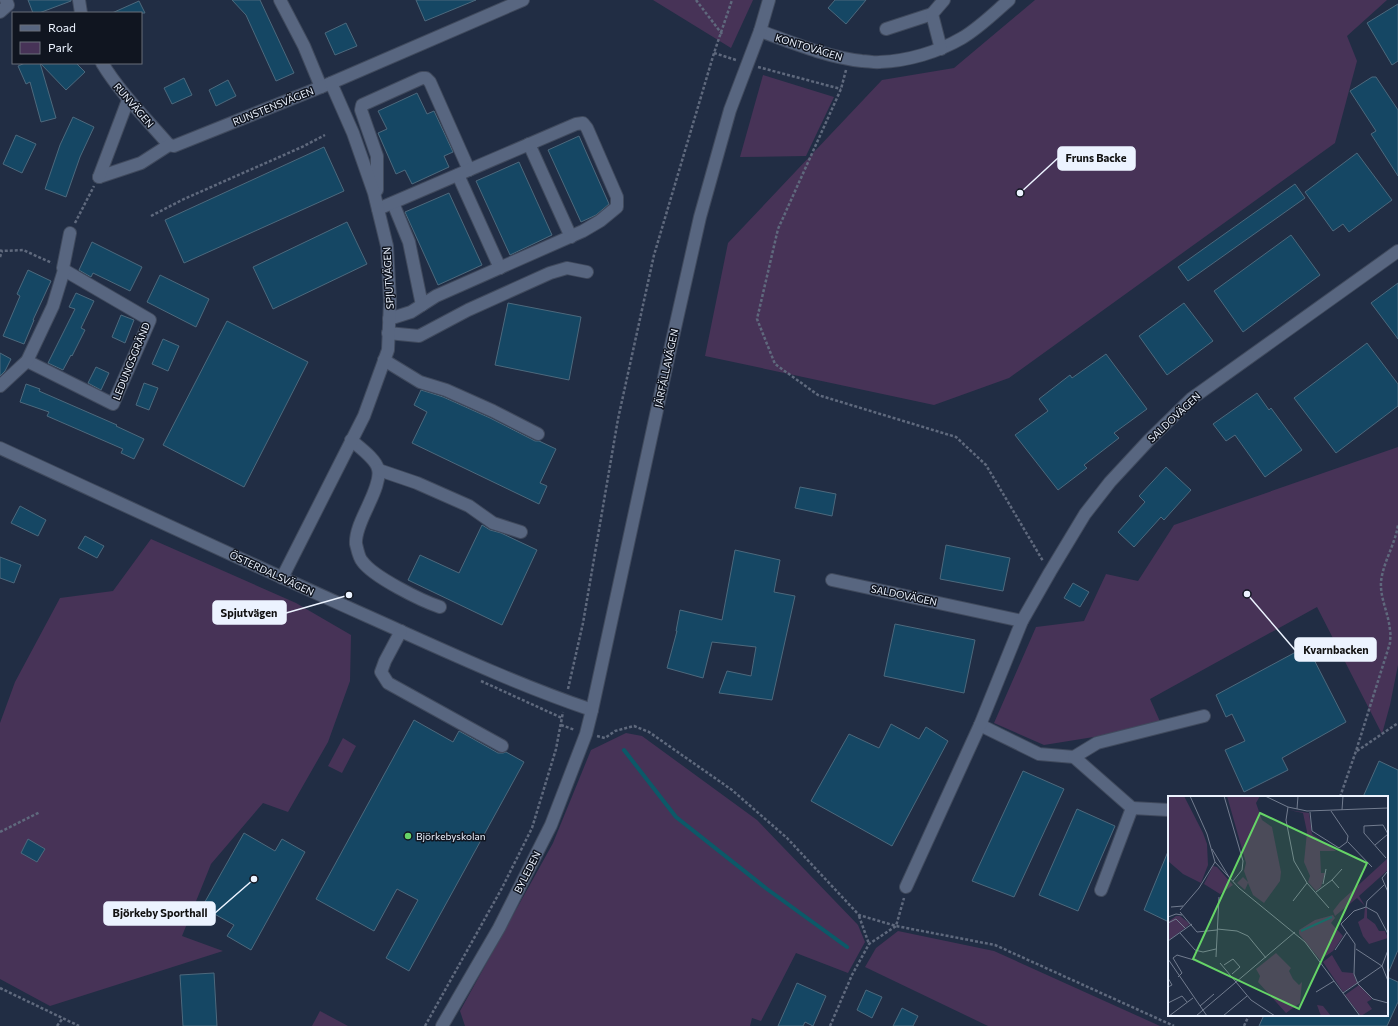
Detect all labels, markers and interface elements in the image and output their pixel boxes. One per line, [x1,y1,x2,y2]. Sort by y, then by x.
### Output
legend [12,12,142,64]
text: Road [48,20,76,34]
street label: KONTOVÄGEN [774,31,844,63]
text: Park [48,40,74,54]
street label: RUNVÄGEN [111,80,157,130]
street label: RUNSTENSVÄGEN [231,84,315,128]
callout: Fruns Backe [1058,147,1135,170]
text: Fruns Backe [1066,151,1127,164]
street label: SPJUTVÄGEN [380,247,396,309]
street label: LEDUNGSGRÄND [110,320,152,402]
street label: JÄRFÄLLAVÄGEN [652,328,680,408]
street label: SALDOVÄGEN [1145,390,1203,444]
street label: ÖSTERDALSVÄGEN [228,548,316,598]
street label: SALDOVÄGEN [870,582,938,608]
callout: Spjutvägen [213,601,286,624]
text: Spjutvägen [221,606,277,619]
callout: Kvarnbacken [1295,638,1376,661]
text: Kvarnbacken [1303,643,1369,656]
inset map [1168,796,1388,1016]
place label: Björkebyskolan [416,830,486,842]
marker: Björkebyskolan [403,831,413,841]
street label: BYLEDEN [511,849,543,895]
callout: Björkeby Sporthall [104,902,215,925]
text: Björkeby Sporthall [113,906,207,919]

